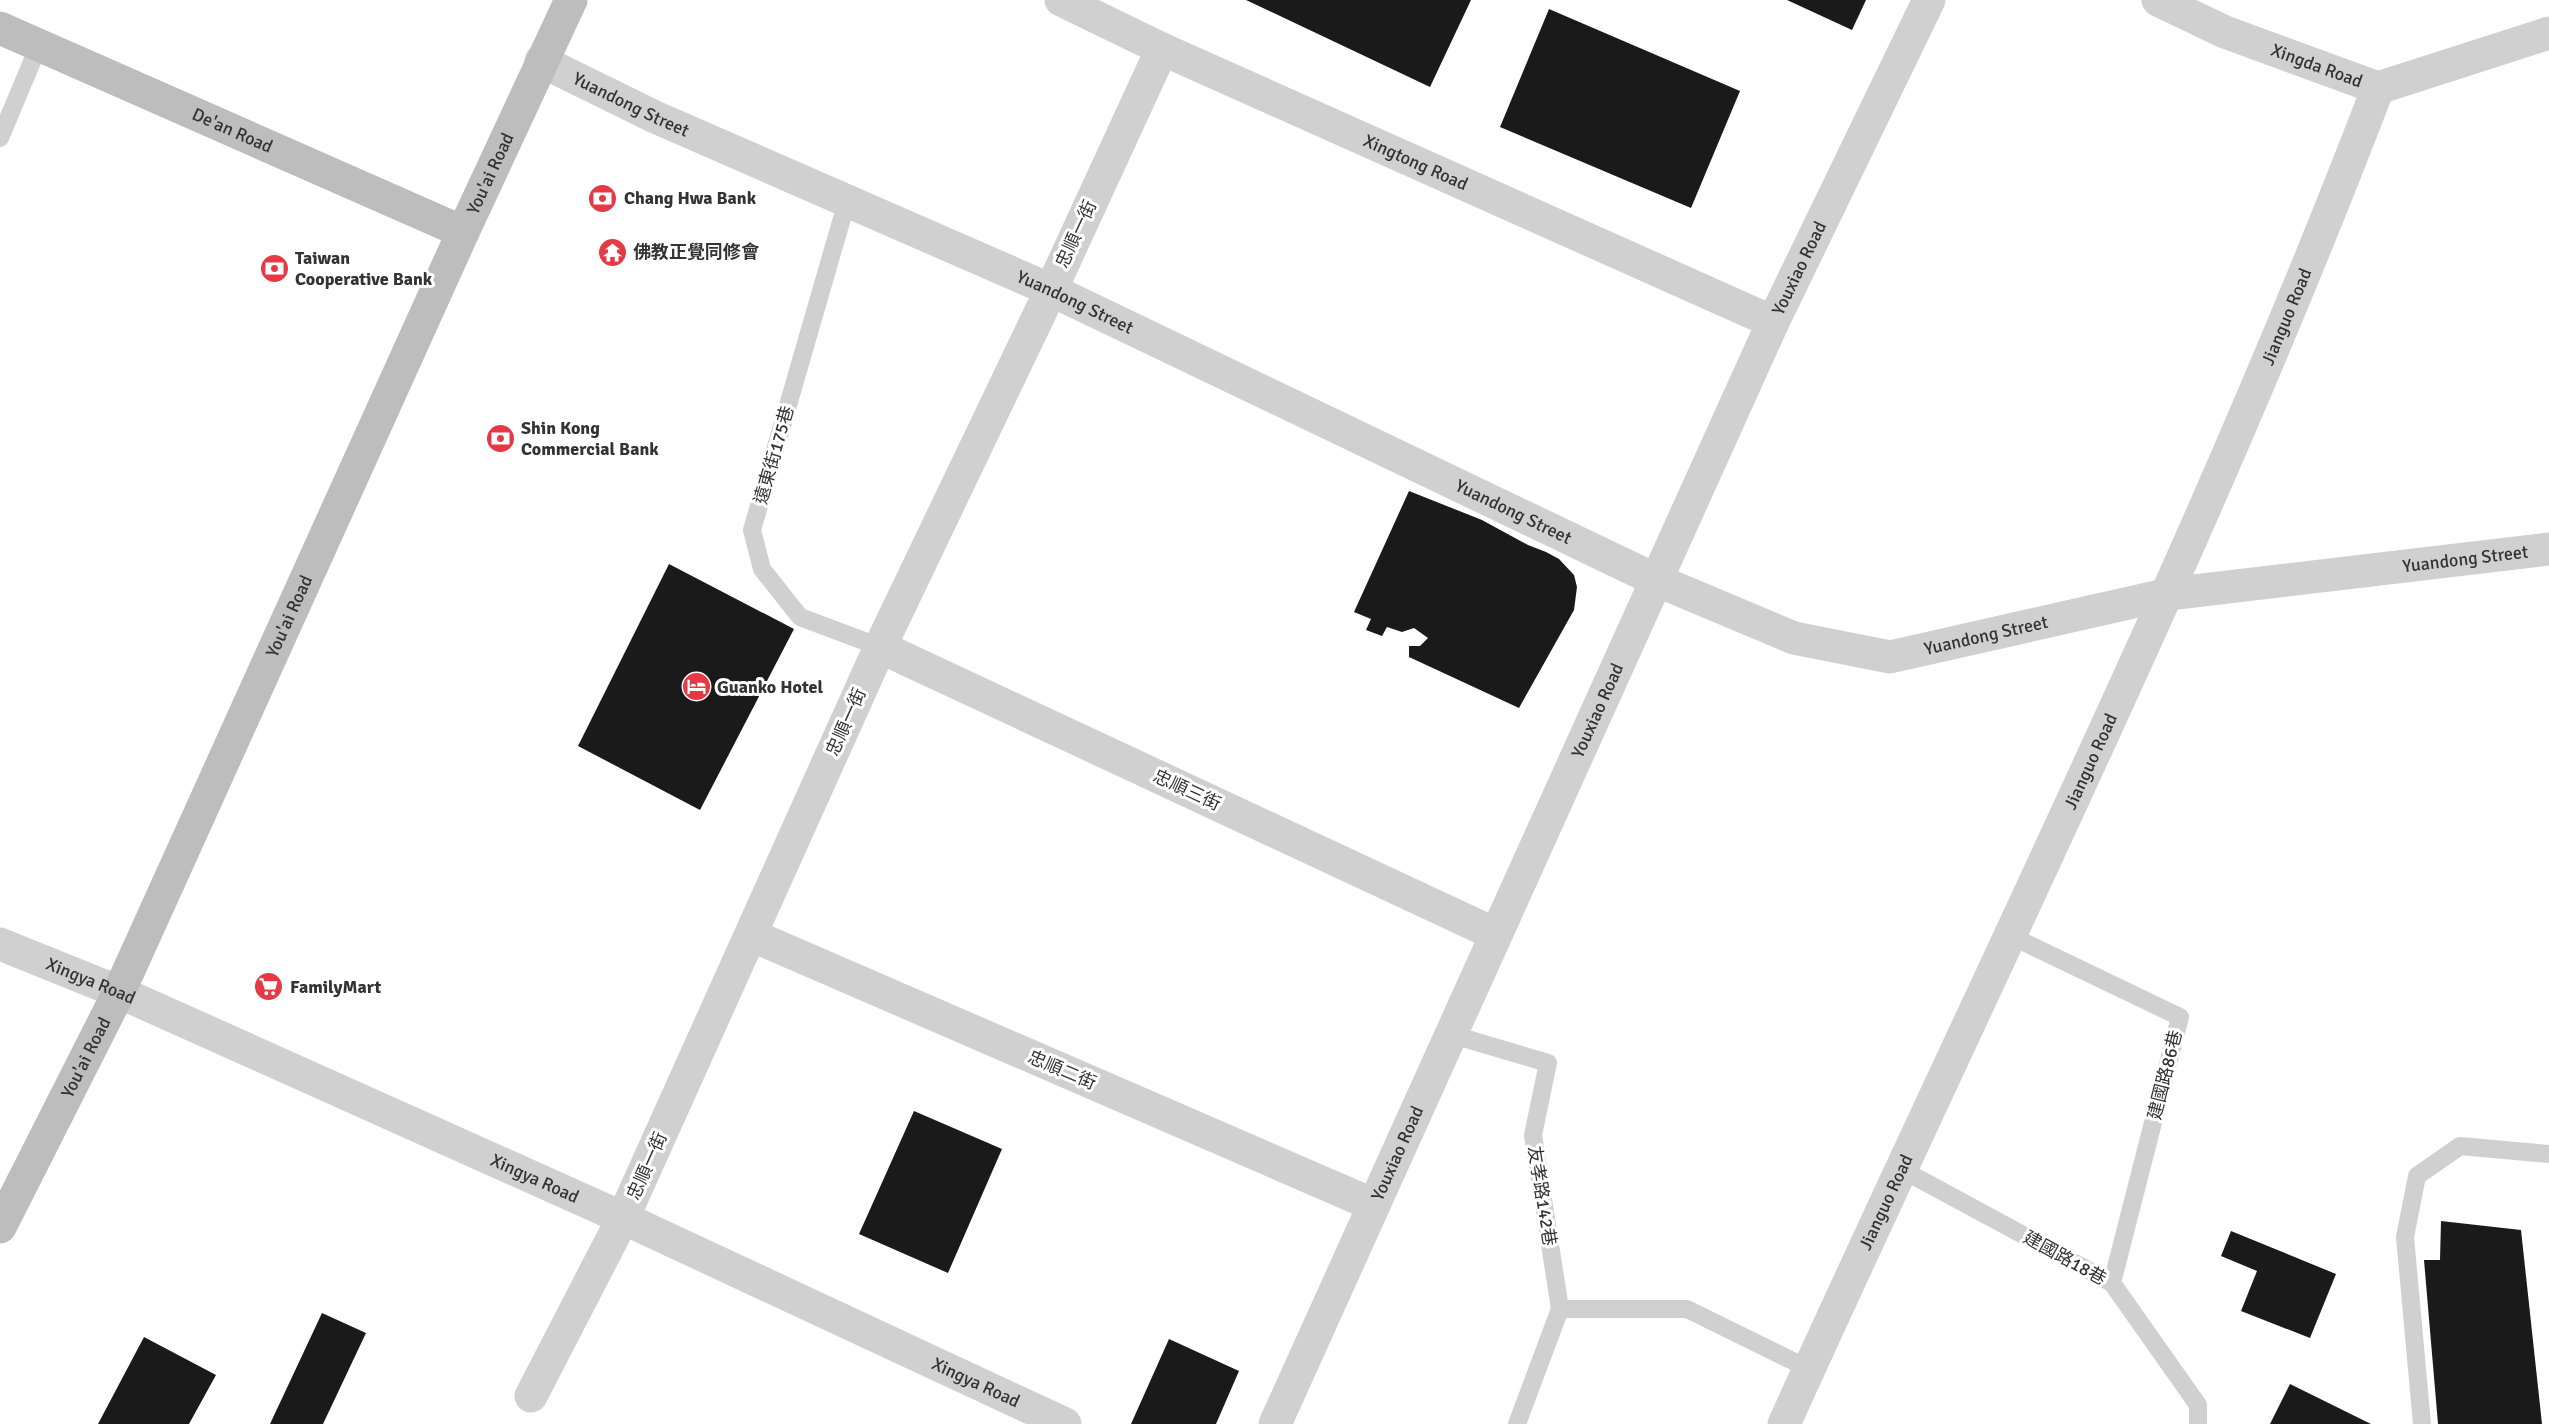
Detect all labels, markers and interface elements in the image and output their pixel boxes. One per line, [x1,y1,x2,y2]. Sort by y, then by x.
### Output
street label: Xingda Road [2268,39,2366,92]
street label: Yuandong Street [569,67,693,142]
street label: De'an Road [189,103,276,158]
street label: You'ai Road [462,129,519,218]
street label: Xingtong Road [1360,129,1471,195]
bank icon: Chang Hwa Bank [587,182,619,214]
place label: Chang Hwa Bank [624,187,757,209]
street label: 忠順一街 [1051,197,1101,271]
street label: Youxiao Road [1767,218,1831,319]
temple icon: 佛教正覺同修會 [596,236,628,268]
place label: 佛教正覺同修會 [633,241,760,263]
place label: Taiwan Cooperative Bank [295,247,433,290]
bank icon: Taiwan Cooperative Bank [258,252,290,284]
street label: Yuandong Street [1013,265,1137,339]
street label: Jianguo Road [2256,265,2316,369]
street label: 遠東街175巷 [749,403,799,507]
place label: Shin Kong Commercial Bank [521,417,659,460]
bank icon: Shin Kong Commercial Bank [484,422,516,454]
street label: Yuandong Street [1452,474,1575,549]
street label: Yuandong Street [2401,541,2529,577]
street label: You'ai Road [261,572,317,661]
street label: Yuandong Street [1922,611,2050,660]
street label: Youxiao Road [1567,660,1628,761]
hotel icon: Guanko Hotel [680,671,712,703]
place label: Guanko Hotel [717,676,823,698]
street label: 忠順一街 [821,685,871,759]
street label: Jianguo Road [2059,710,2122,813]
street label: 忠順三街 [1150,765,1224,815]
street label: Xingya Road [43,953,139,1009]
supermarket icon: FamilyMart [253,971,285,1003]
place label: FamilyMart [290,976,382,998]
street label: You'ai Road [56,1013,115,1102]
street label: 建國路86巷 [2143,1028,2187,1122]
street label: 忠順二街 [1025,1046,1099,1094]
street label: Youxiao Road [1366,1103,1428,1204]
street label: 忠順一街 [622,1129,672,1203]
street label: 友孝路142巷 [1523,1144,1561,1248]
street label: Xingya Road [487,1149,582,1208]
street label: Jianguo Road [1854,1151,1918,1254]
street label: 建國路18巷 [2020,1226,2110,1290]
street label: Xingya Road [928,1352,1023,1412]

